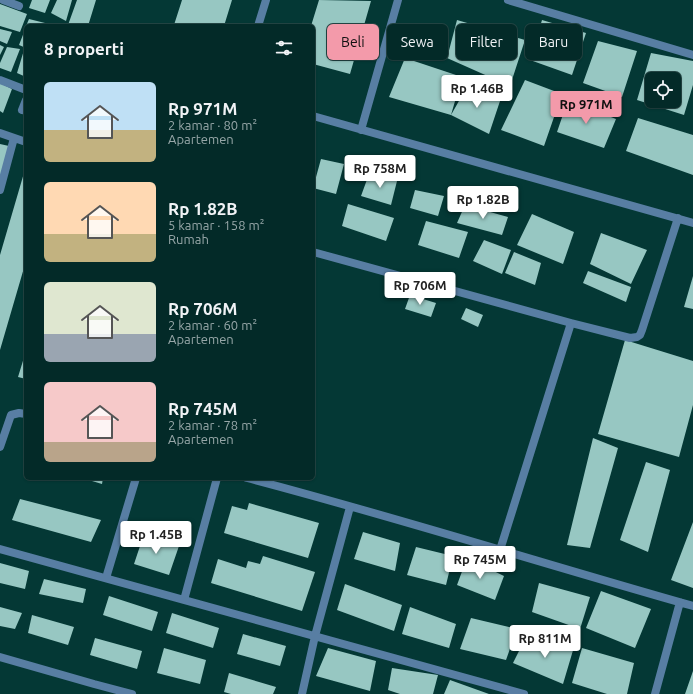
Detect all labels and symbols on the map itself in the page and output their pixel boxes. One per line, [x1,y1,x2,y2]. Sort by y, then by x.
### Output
pin: Rp 1.46B [436,75,518,109]
pin: Rp 971M [549,91,623,125]
pin: Rp 758M [343,155,417,189]
pin: Rp 1.82B [442,186,524,220]
pin: Rp 706M [383,272,457,306]
pin: Rp 1.45B [115,521,197,555]
pin: Rp 745M [443,546,517,580]
pin: Rp 811M [508,625,582,659]

